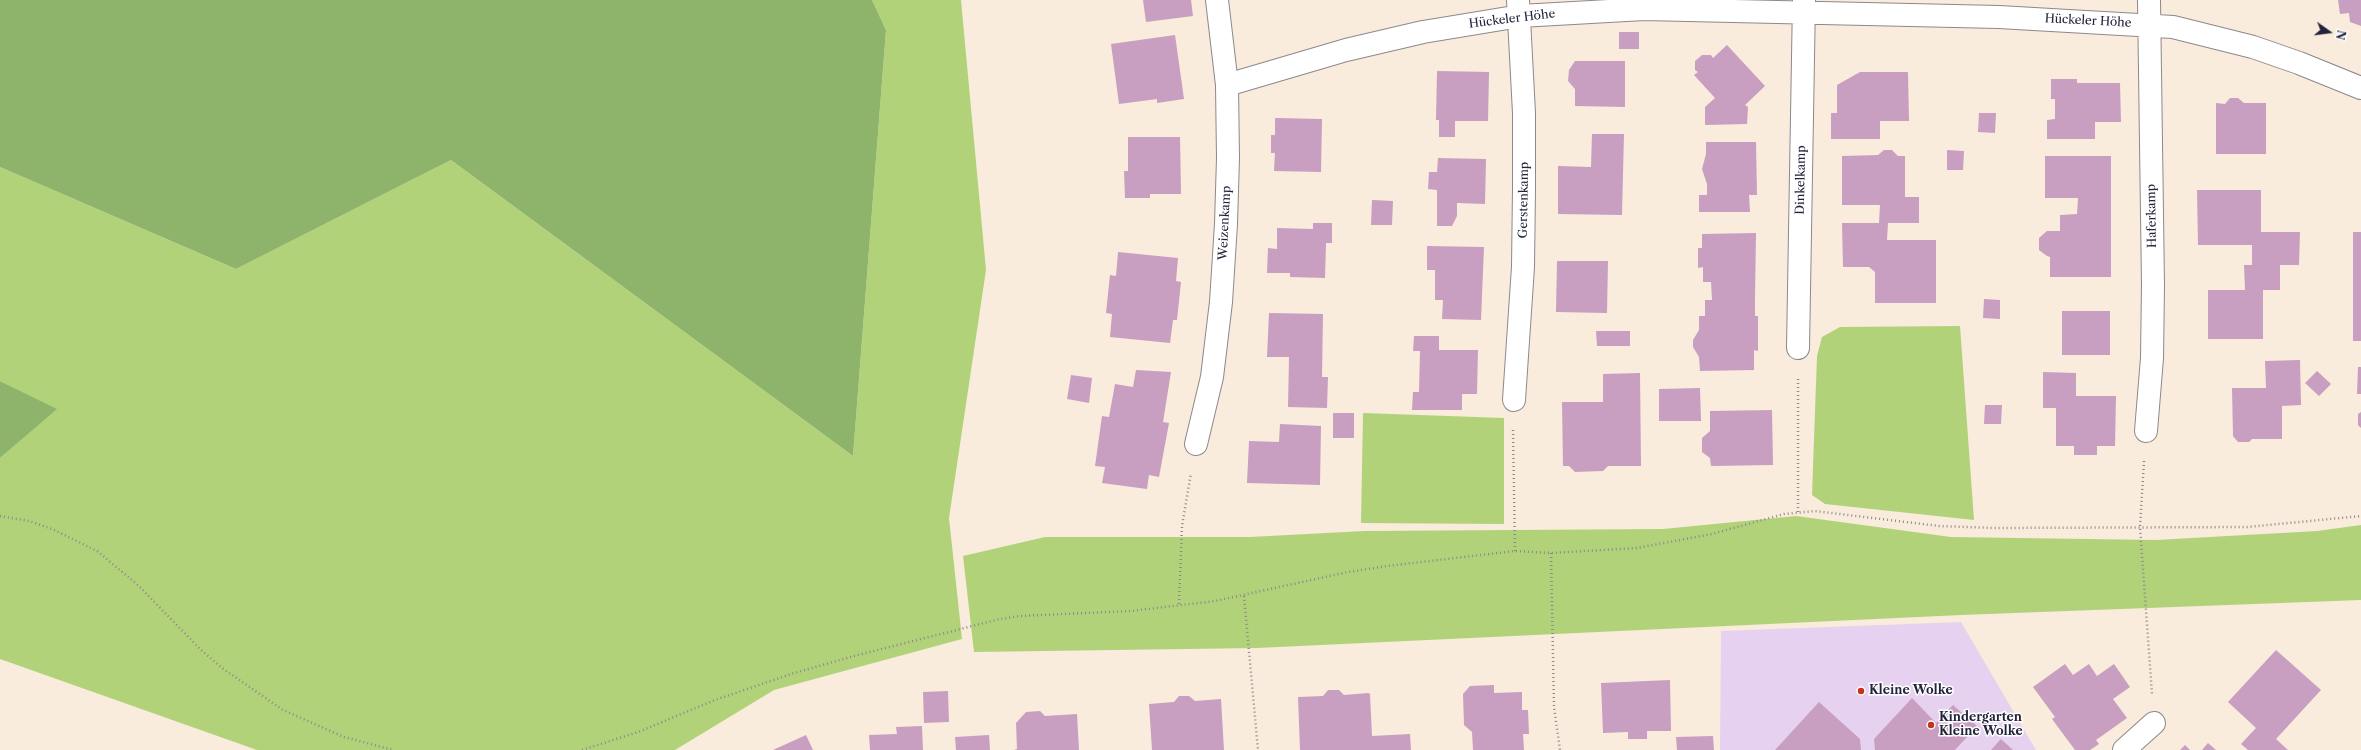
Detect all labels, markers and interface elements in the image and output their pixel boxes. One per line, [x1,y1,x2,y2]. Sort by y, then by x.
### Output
street label: Hückeler Höhe [1468,7,1556,31]
street label: Hückeler Höhe [2044,12,2132,30]
north arrow [2309,12,2349,52]
text: N [2333,29,2349,41]
street label: Dinkelkamp [1793,145,1809,215]
street label: Gerstenkamp [1516,162,1532,238]
street label: Haferkamp [2144,184,2160,248]
street label: Weizenkamp [1216,185,1234,261]
place label: Kleine Wolke [1869,684,1953,698]
marker: Kleine Wolke [1856,686,1866,696]
place label: Kindergarten Kleine Wolke [1939,711,2023,739]
marker: Kindergarten Kleine Wolke [1926,720,1936,730]

